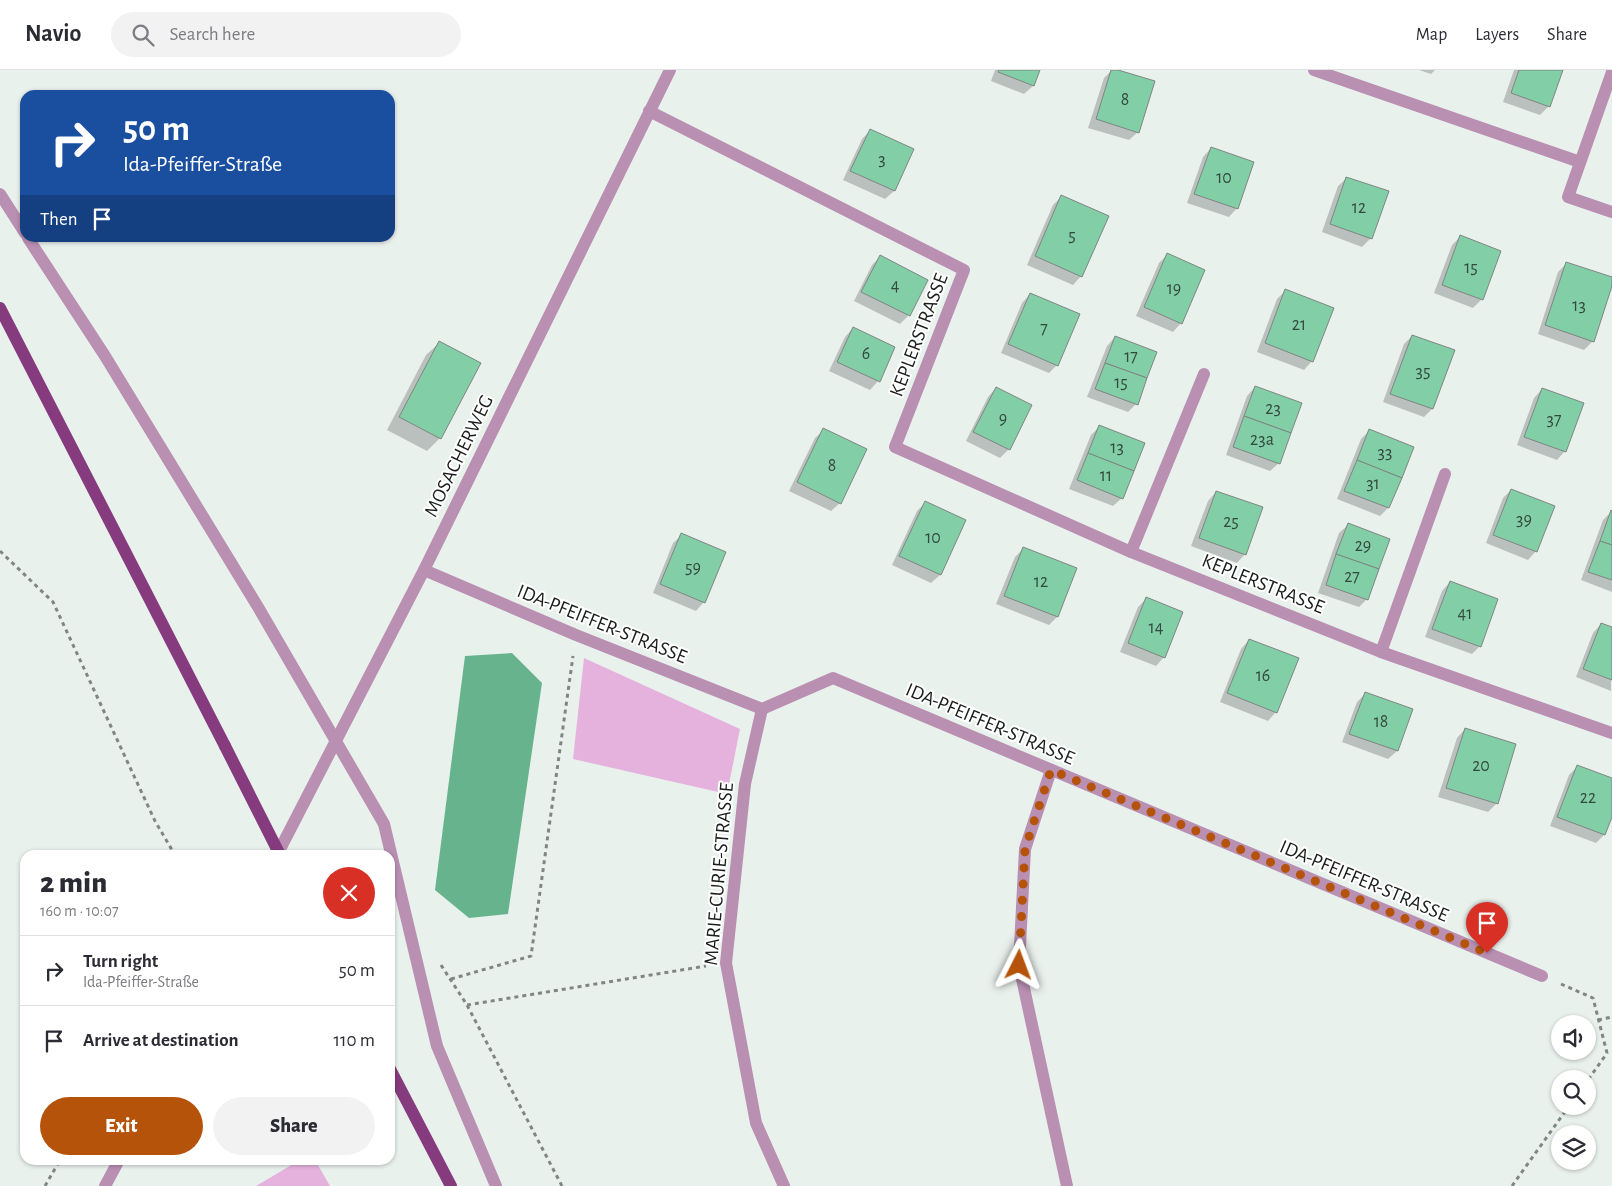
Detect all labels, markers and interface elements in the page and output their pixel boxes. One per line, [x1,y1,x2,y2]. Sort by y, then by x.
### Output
search box [111,12,461,57]
icon: search [129,21,157,49]
text: Navio [25,22,81,46]
text: Search here [169,25,255,44]
text: Map [1416,26,1447,44]
text: Layers [1475,26,1519,44]
text: Share [1547,26,1587,44]
house number: 8 [1121,91,1129,109]
icon: right [40,110,105,175]
text: 50 m [123,112,190,147]
house number: 3 [878,151,886,169]
text: Ida-Pfeiffer-Straße [123,153,282,175]
house number: 10 [1216,169,1232,187]
house number: 12 [1352,199,1366,217]
icon: arrive [88,205,116,233]
text: Then [40,210,78,229]
house number: 5 [1068,227,1076,245]
house number: 15 [1464,259,1478,277]
street label: KEPLERSTRASSE [886,270,952,399]
house number: 4 [891,277,900,295]
house number: 19 [1167,280,1181,298]
house number: 13 [1572,297,1586,315]
house number: 21 [1292,316,1306,334]
house number: 7 [1040,320,1048,338]
house number: 6 [862,345,870,363]
house number: 17 [1124,348,1138,366]
house number: 35 [1416,363,1430,381]
house number: 15 [1114,374,1128,392]
street label: MOSACHERWEG [421,392,497,520]
house number: 23 [1265,400,1281,418]
house number: 9 [999,410,1007,428]
house number: 37 [1547,411,1561,429]
house number: 23a [1250,431,1274,449]
house number: 13 [1110,439,1124,457]
house number: 33 [1378,444,1392,462]
house number: 8 [828,457,836,475]
house number: 11 [1100,467,1112,485]
house number: 31 [1366,475,1380,493]
house number: 39 [1516,511,1532,529]
house number: 25 [1223,513,1239,531]
house number: 10 [925,529,941,547]
house number: 29 [1355,537,1371,555]
street label: KEPLERSTRASSE [1199,550,1327,618]
house number: 59 [685,559,701,577]
house number: 27 [1344,568,1360,586]
house number: 12 [1034,573,1048,591]
street label: IDA-PFEIFFER-STRASSE [514,581,690,667]
house number: 41 [1458,605,1472,623]
house number: 14 [1149,619,1164,637]
house number: 16 [1256,667,1270,685]
street label: IDA-PFEIFFER-STRASSE [903,679,1078,769]
house number: 18 [1374,713,1388,731]
house number: 20 [1472,757,1490,775]
street label: MARIE-CURIE-STRASSE [701,781,737,966]
house number: 22 [1580,789,1596,807]
street label: IDA-PFEIFFER-STRASSE [1277,836,1452,926]
button: close [323,867,375,919]
text: 2 min [40,868,107,898]
pin [1466,902,1508,953]
text: 160 m · 10:07 [40,903,119,919]
icon: arrive [1473,909,1501,937]
position arrow [992,938,1044,990]
text: Turn right [83,952,158,971]
icon: right [40,957,68,985]
text: 50 m [339,961,375,980]
text: Ida-Pfeiffer-Straße [83,974,199,990]
map controls [1551,1015,1596,1170]
button: sound [1551,1015,1596,1060]
icon: arrive [40,1027,68,1055]
text: Arrive at destination [83,1031,239,1050]
text: 110 m [334,1031,375,1050]
button: search [1551,1070,1596,1115]
button: Exit [40,1097,203,1155]
button: Share [213,1097,375,1155]
button: layers [1551,1125,1596,1170]

